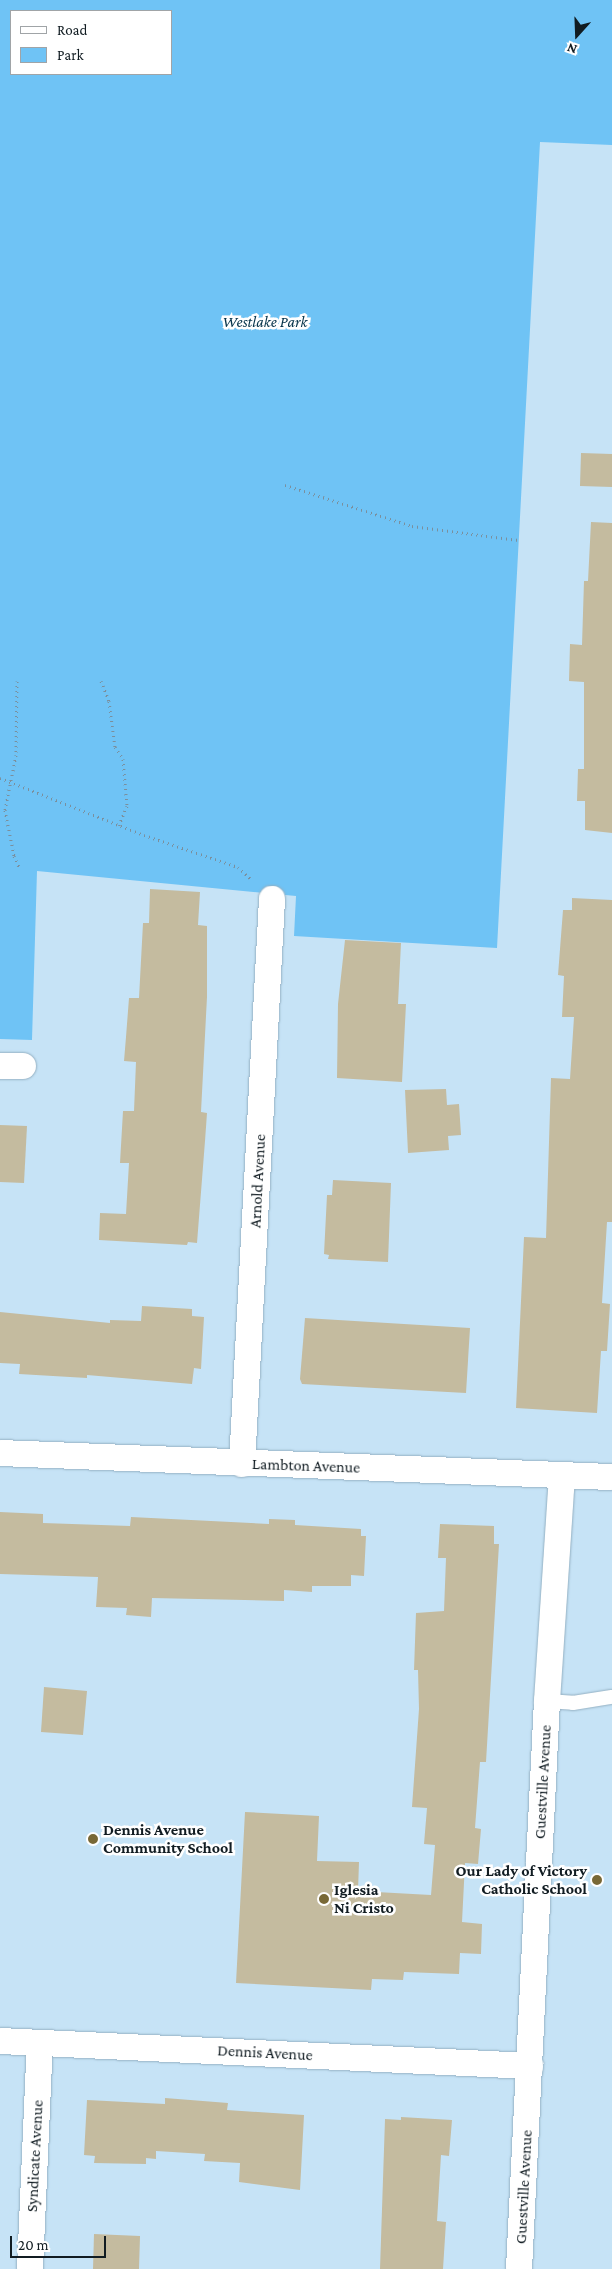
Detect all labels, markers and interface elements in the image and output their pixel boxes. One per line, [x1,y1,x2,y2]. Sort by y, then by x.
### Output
legend [10,10,172,75]
north arrow [552,10,602,60]
text: Road [57,22,87,38]
text: N [565,40,579,58]
text: Park [57,47,84,63]
park label: Westlake Park [223,312,307,332]
street label: Arnold Avenue [246,1134,270,1228]
street label: Lambton Avenue [252,1455,360,1477]
street label: Guestville Avenue [530,1724,556,1840]
place label: Dennis Avenue Community School [103,1820,233,1858]
marker: Dennis Avenue Community School [87,1833,99,1845]
place label: Our Lady of Victory Catholic School [456,1861,587,1899]
marker: Our Lady of Victory Catholic School [591,1874,603,1886]
place label: Iglesia Ni Cristo [334,1880,394,1918]
marker: Iglesia Ni Cristo [318,1893,330,1905]
street label: Dennis Avenue [217,2041,313,2065]
street label: Syndicate Avenue [22,2099,48,2213]
street label: Guestville Avenue [511,2129,537,2245]
scale bar [12,2226,109,2258]
text: 20 m [18,2237,49,2253]

